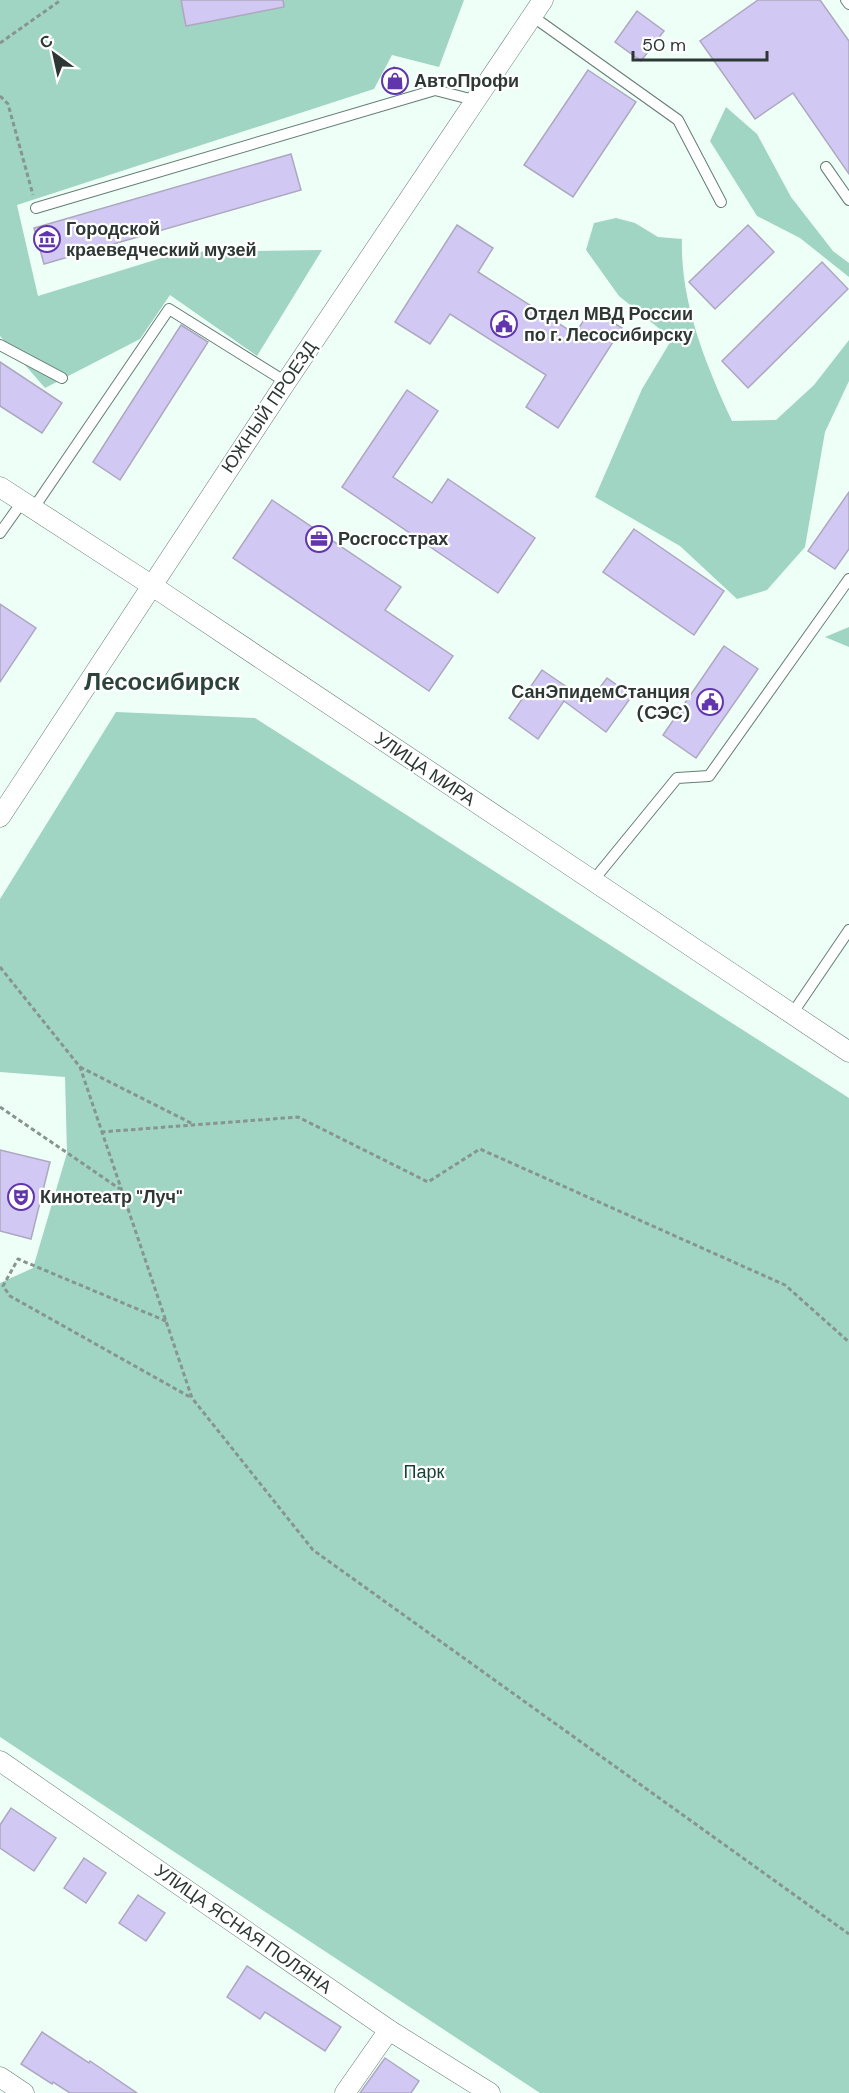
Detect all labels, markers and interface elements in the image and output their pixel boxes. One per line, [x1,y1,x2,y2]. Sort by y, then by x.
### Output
north arrow [24,24,84,84]
scale bar [633,24,766,62]
text: С [36,30,57,54]
text: 50 m [642,33,686,57]
shop icon: АвтоПрофи [380,66,410,96]
place label: АвтоПрофи [414,69,519,93]
place label: Городской краеведческий музей [66,217,257,262]
museum icon: Городской краеведческий музей [32,224,62,254]
place label: Отдел МВД России по г. Лесосибирску [524,302,693,347]
public building icon: Отдел МВД России по г. Лесосибирску [489,309,519,339]
street label: ЮЖНЫЙ ПРОЕЗД [216,336,322,478]
office icon: Росгосстрах [304,524,334,554]
place label: Росгосстрах [338,527,448,551]
district label: Лесосибирск [84,666,241,697]
place label: СанЭпидемСтанция (СЭС) [511,680,690,725]
public building icon: СанЭпидемСтанция (СЭС) [695,687,725,717]
street label: УЛИЦА МИРА [370,726,480,812]
theatre icon: Кинотеатр "Луч" [6,1182,36,1212]
place label: Кинотеатр "Луч" [40,1185,183,1209]
park label: Парк [404,1460,445,1484]
street label: УЛИЦА ЯСНАЯ ПОЛЯНА [150,1859,336,1999]

